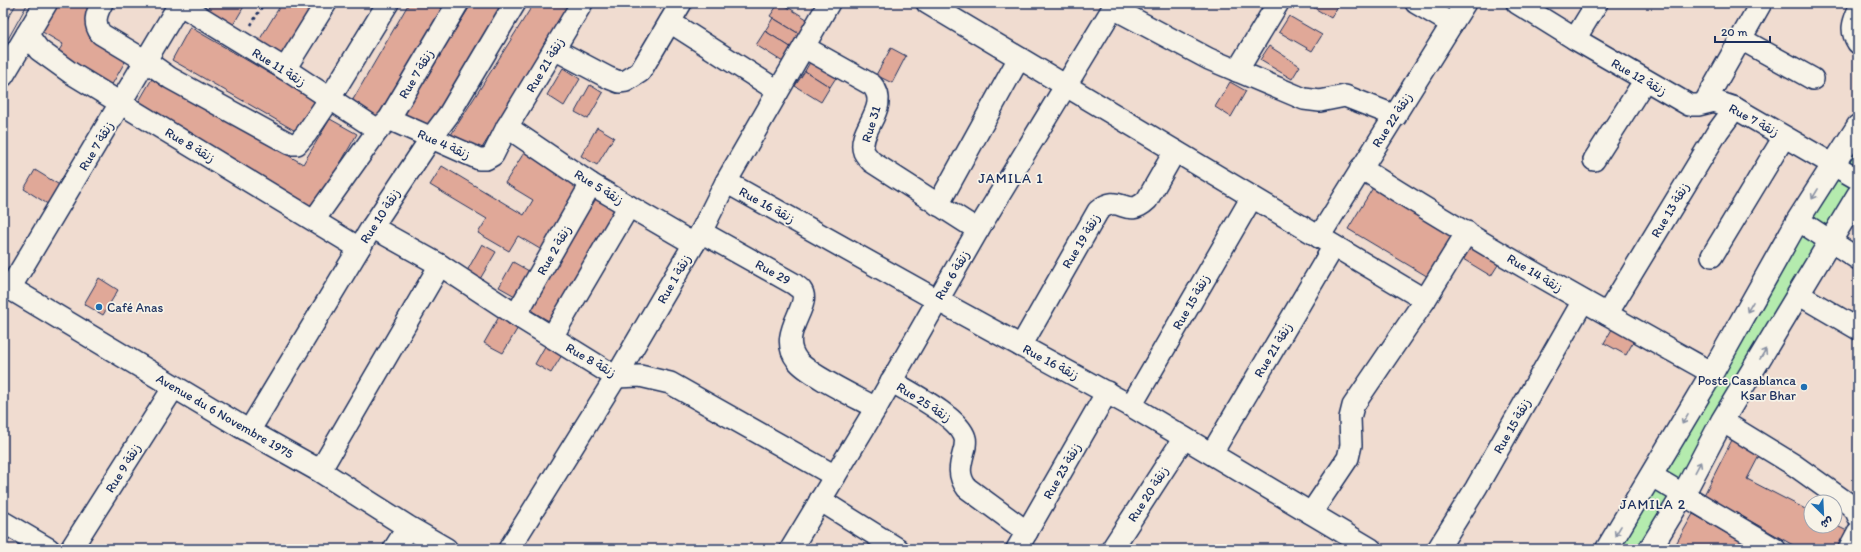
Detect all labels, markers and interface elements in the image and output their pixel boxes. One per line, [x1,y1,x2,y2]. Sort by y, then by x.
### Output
scale bar [1715,18,1770,44]
text: 20 m [1721,25,1748,39]
street label: Rue 21 زنقة [523,35,568,96]
street label: Rue 11 زنقة [249,45,309,90]
street label: Rue 7 زنقة [395,47,437,102]
street label: Rue 12 زنقة [1608,55,1669,100]
street label: Rue 22 زنقة [1369,90,1416,151]
street label: Rue 7 زنقة [1726,100,1782,141]
street label: Rue 31 [858,104,884,144]
street label: Rue 7 زنقة [75,119,117,174]
street label: Rue 8 زنقة [162,124,218,167]
street label: Rue 4 زنقة [415,126,473,163]
street label: Rue 5 زنقة [571,166,626,209]
district label: JAMILA 1 [978,170,1044,187]
street label: Rue 13 زنقة [1648,180,1693,241]
street label: Rue 16 زنقة [736,184,797,227]
street label: Rue 10 زنقة [357,186,404,247]
one-way arrow [1810,188,1818,200]
street label: Rue 19 زنقة [1059,211,1104,272]
street label: Rue 2 زنقة [534,222,575,278]
street label: Rue 6 زنقة [931,247,974,303]
street label: Rue 14 زنقة [1504,251,1566,296]
street label: Rue 1 زنقة [654,252,695,307]
street label: Rue 29 [753,256,793,288]
street label: Rue 15 زنقة [1169,272,1214,333]
place label: Café Anas [107,300,163,315]
one-way arrow [1745,301,1753,313]
marker: Café Anas [94,302,104,312]
street label: Rue 21 زنقة [1251,320,1296,381]
street label: Rue 8 زنقة [563,340,619,381]
street label: Rue 16 زنقة [1020,341,1082,384]
one-way arrow [1758,349,1767,360]
street label: Avenue du 6 Novembre 1975 [154,371,296,462]
place label: Poste Casablanca Ksar Bhar [1698,373,1797,403]
street label: Rue 25 زنقة [893,379,954,426]
marker: Poste Casablanca Ksar Bhar [1799,382,1809,392]
street label: Rue 15 زنقة [1490,396,1535,457]
one-way arrow [1680,413,1688,425]
street label: Rue 23 زنقة [1040,440,1085,502]
street label: Rue 9 زنقة [102,441,145,496]
one-way arrow [1694,461,1702,473]
street label: Rue 20 زنقة [1124,463,1172,525]
north arrow [1803,494,1843,534]
district label: JAMILA 2 [1620,496,1686,513]
text: ش [1819,514,1835,531]
one-way arrow [1614,525,1622,537]

